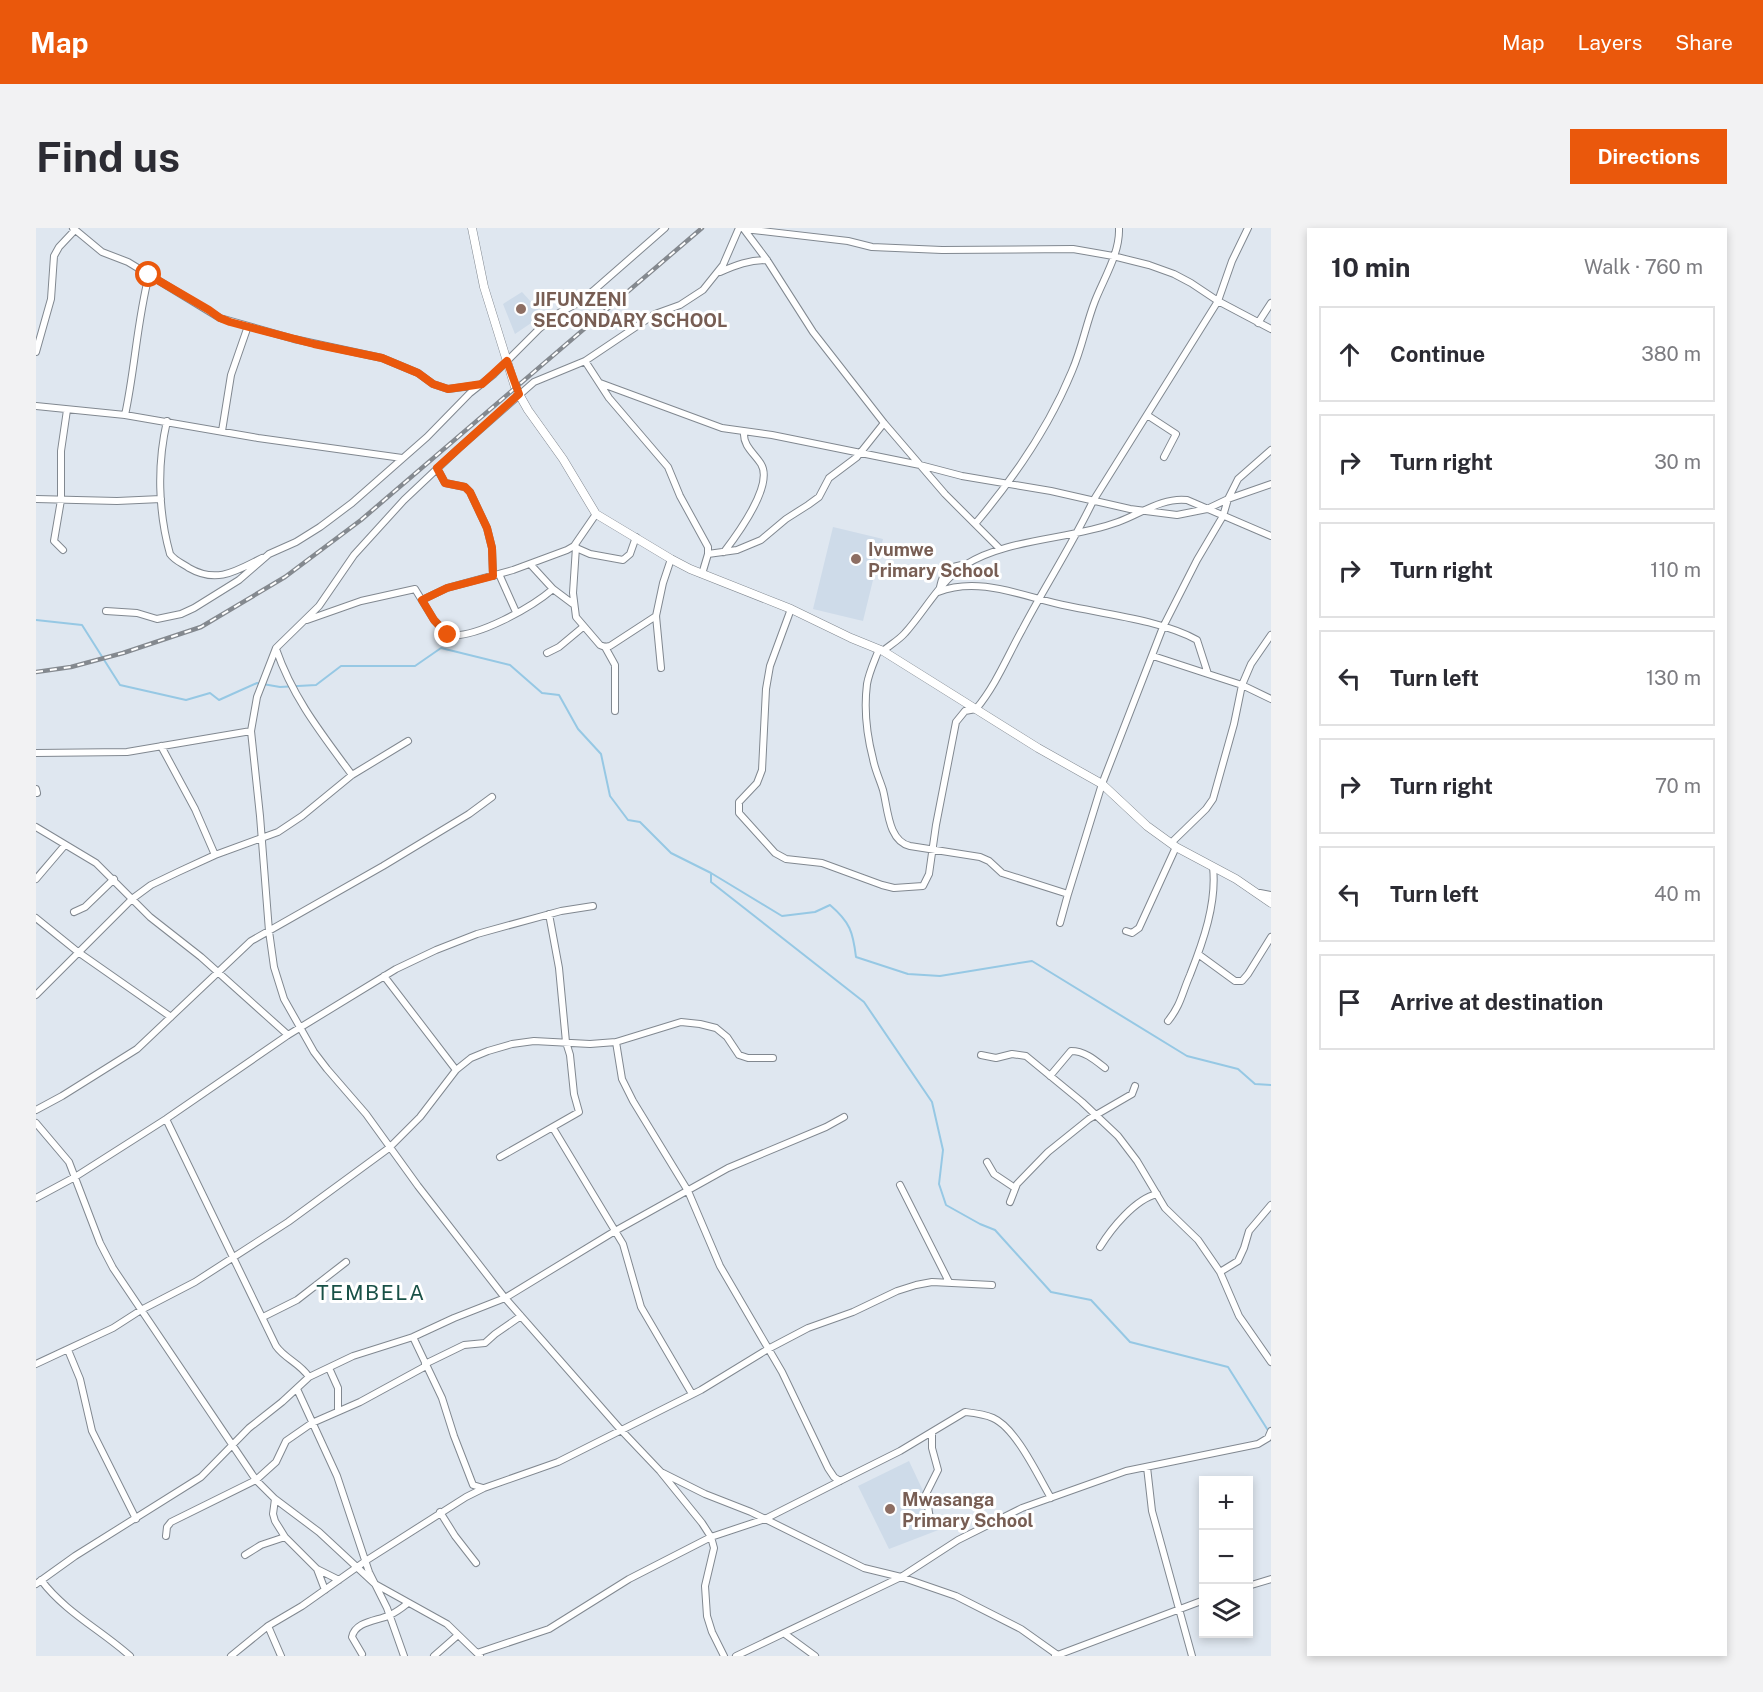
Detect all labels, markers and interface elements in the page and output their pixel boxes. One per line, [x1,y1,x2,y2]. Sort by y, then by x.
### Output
text: Map [30,26,89,59]
text: Map [1502,30,1545,55]
text: Layers [1578,30,1642,55]
text: Share [1675,30,1733,55]
button: Directions [1570,129,1727,184]
text: Find us [36,132,180,181]
text: 10 min [1331,252,1410,283]
text: Walk · 760 m [1584,255,1703,279]
route start [135,261,161,287]
place label: JIFUNZENI SECONDARY SCHOOL [533,289,727,331]
marker: JIFUNZENI SECONDARY SCHOOL [514,302,528,316]
icon: ahead [1333,338,1366,371]
text: Continue [1390,341,1485,367]
text: 380 m [1641,342,1701,366]
icon: right [1333,446,1366,479]
text: Turn right [1390,449,1493,475]
text: 30 m [1654,450,1701,474]
place label: Ivumwe Primary School [868,539,1000,581]
marker: Ivumwe Primary School [849,552,863,566]
icon: right [1333,554,1366,587]
text: Turn right [1390,557,1493,583]
text: 110 m [1650,558,1701,582]
route end [434,621,460,647]
icon: left [1333,662,1366,695]
text: Turn left [1390,665,1479,691]
text: 130 m [1646,666,1701,690]
icon: right [1333,770,1366,803]
text: Turn right [1390,773,1493,799]
text: 70 m [1655,774,1701,798]
icon: left [1333,878,1366,911]
text: Turn left [1390,881,1479,907]
text: 40 m [1654,882,1701,906]
icon: arrive [1333,986,1366,1019]
text: Arrive at destination [1390,989,1603,1015]
district label: TEMBELA [316,1280,426,1305]
map controls [1199,1476,1253,1638]
button: + [1199,1476,1253,1530]
place label: Mwasanga Primary School [902,1489,1034,1531]
marker: Mwasanga Primary School [883,1502,897,1516]
button: − [1199,1530,1253,1584]
button: layers [1199,1584,1253,1638]

